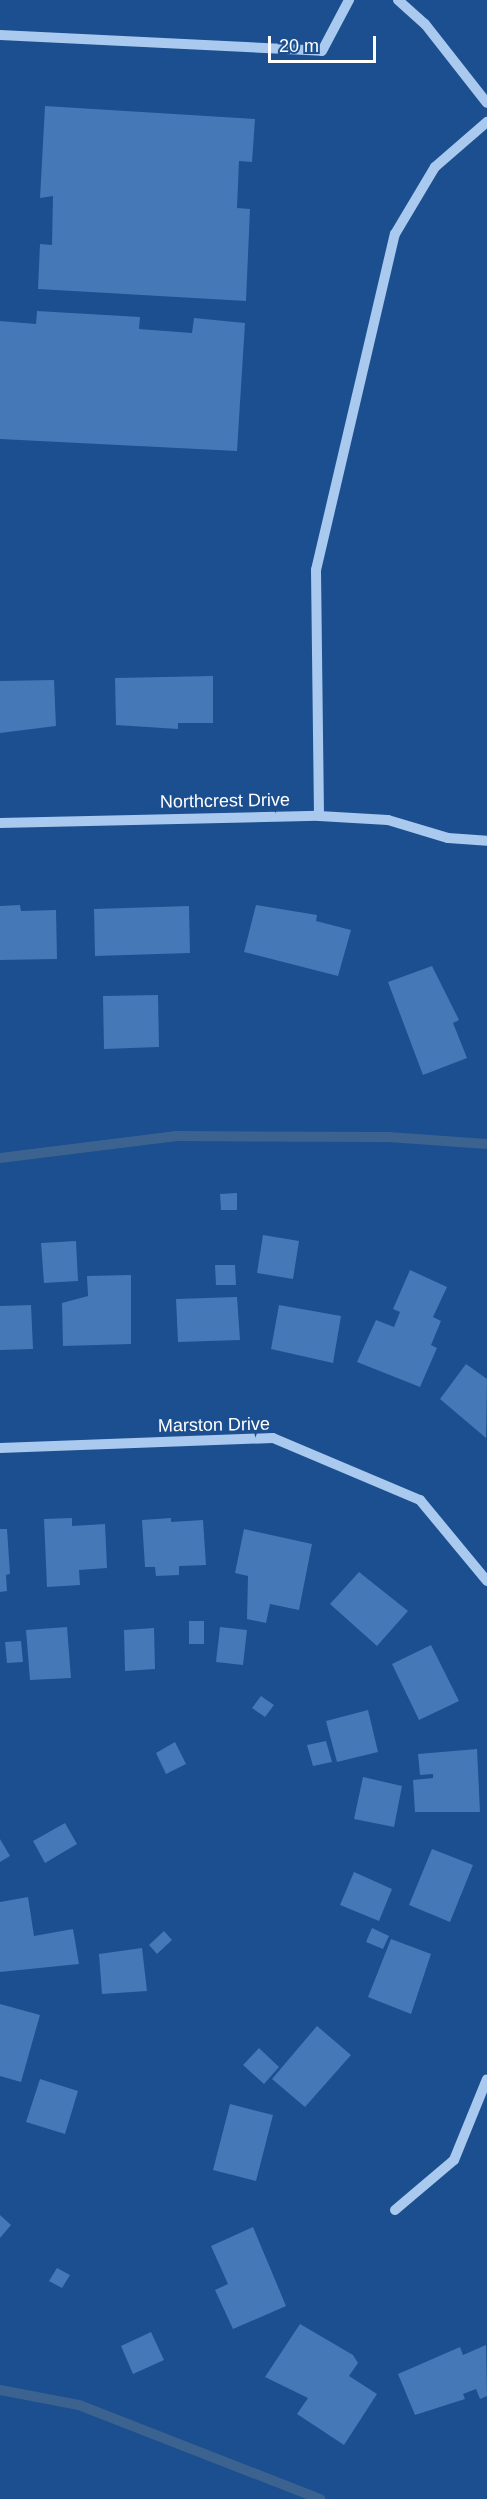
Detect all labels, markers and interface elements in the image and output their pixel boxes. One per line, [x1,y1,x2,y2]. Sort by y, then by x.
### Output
scale bar [271,24,379,62]
text: 20 m [279,36,319,56]
street label: Northcrest Drive [160,789,290,813]
street label: Marston Drive [158,1413,270,1437]

